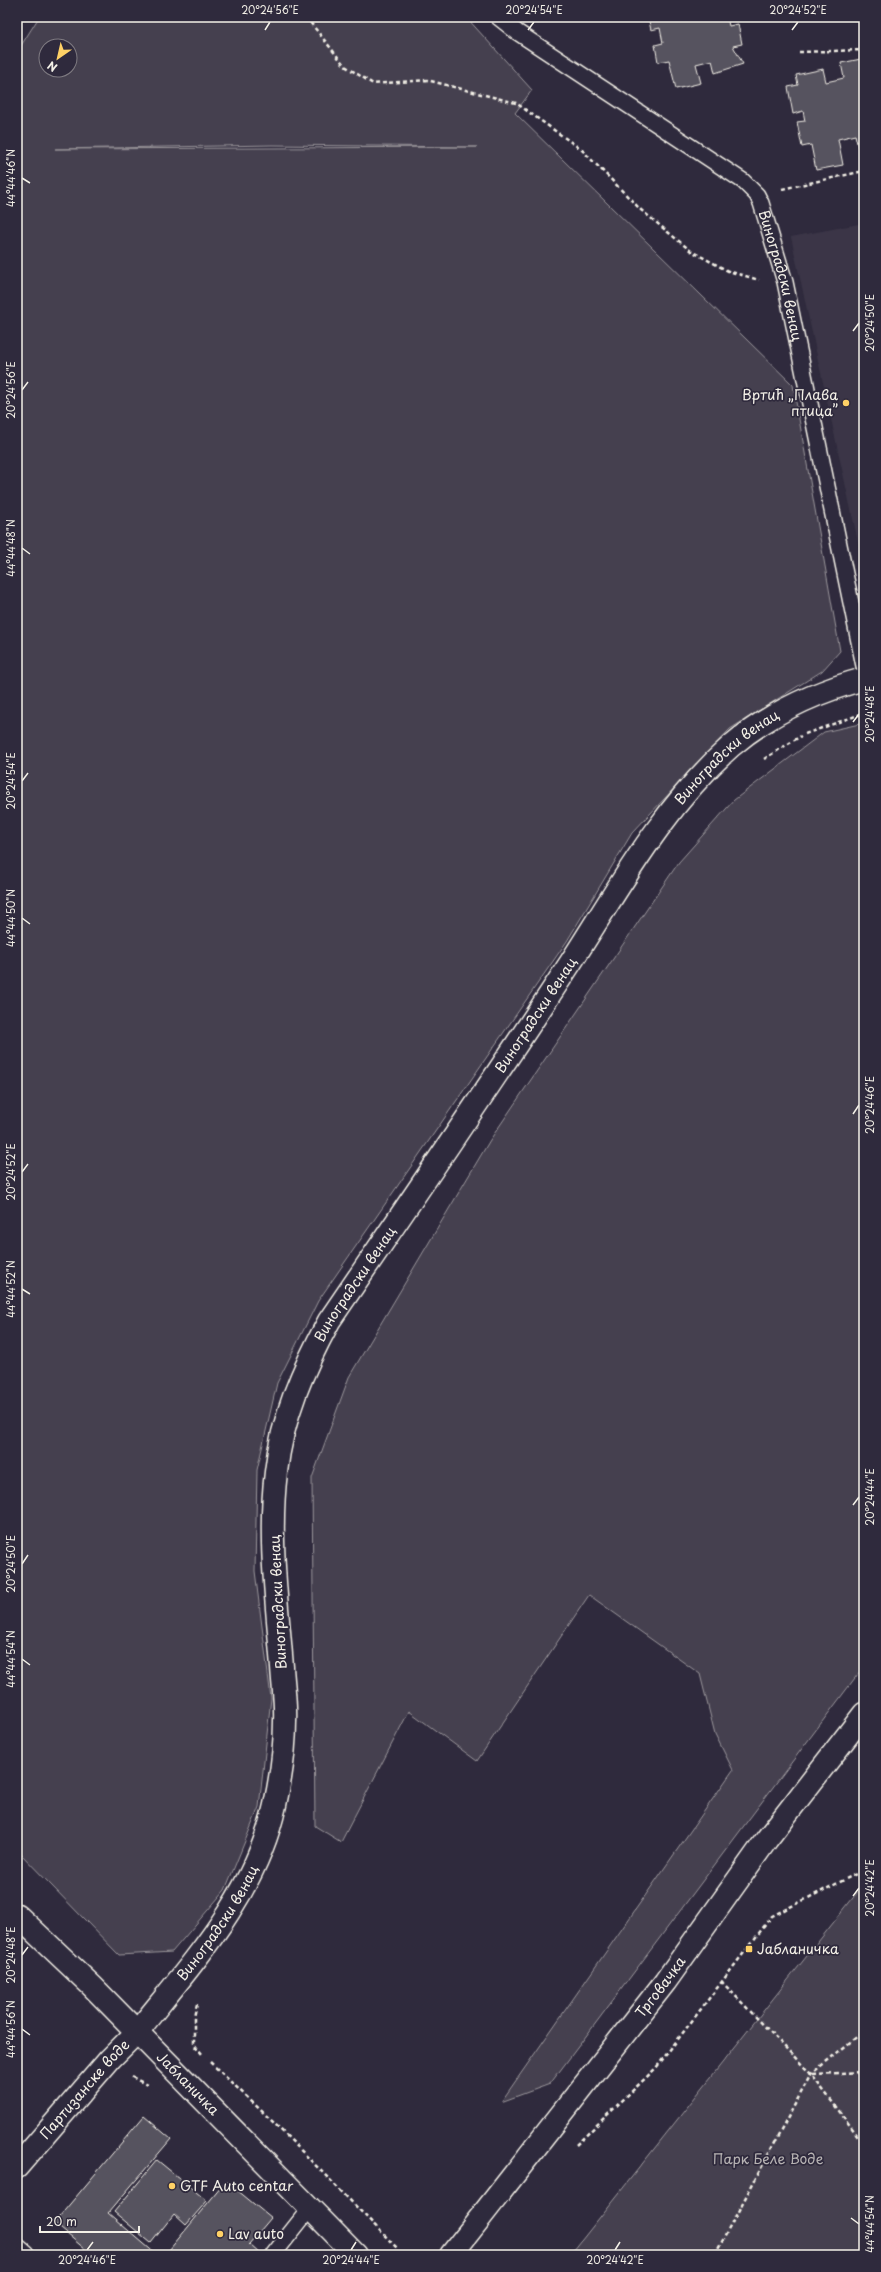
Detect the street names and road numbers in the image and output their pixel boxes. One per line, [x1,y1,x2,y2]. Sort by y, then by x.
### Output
street label: Виноградски венац [754,207,808,343]
street label: Виноградски венац [669,704,783,809]
street label: Виноградски венац [489,953,581,1077]
street label: Виноградски венац [309,1222,401,1345]
street label: Виноградски венац [263,1534,292,1670]
street label: Виноградски венац [171,1861,263,1985]
street label: Трговачка [630,1952,690,2022]
street label: Партизанске воде [34,2034,134,2144]
street label: Јабланичка [152,2047,224,2120]

